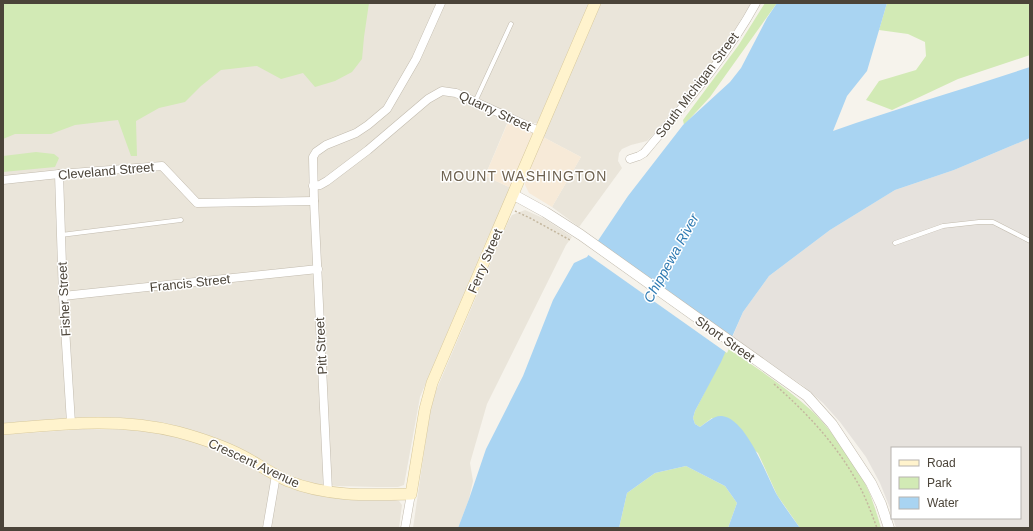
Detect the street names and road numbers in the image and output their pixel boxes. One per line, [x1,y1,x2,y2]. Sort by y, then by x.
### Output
street label: South Michigan Street [653,29,742,141]
street label: Quarry Street [456,88,534,134]
street label: Cleveland Street [57,159,155,183]
street label: Ferry Street [465,226,505,296]
street label: Fisher Street [55,261,73,337]
street label: Francis Street [149,271,231,295]
street label: Short Street [692,313,758,365]
street label: Pitt Street [312,317,330,375]
street label: Crescent Avenue [206,435,302,491]

